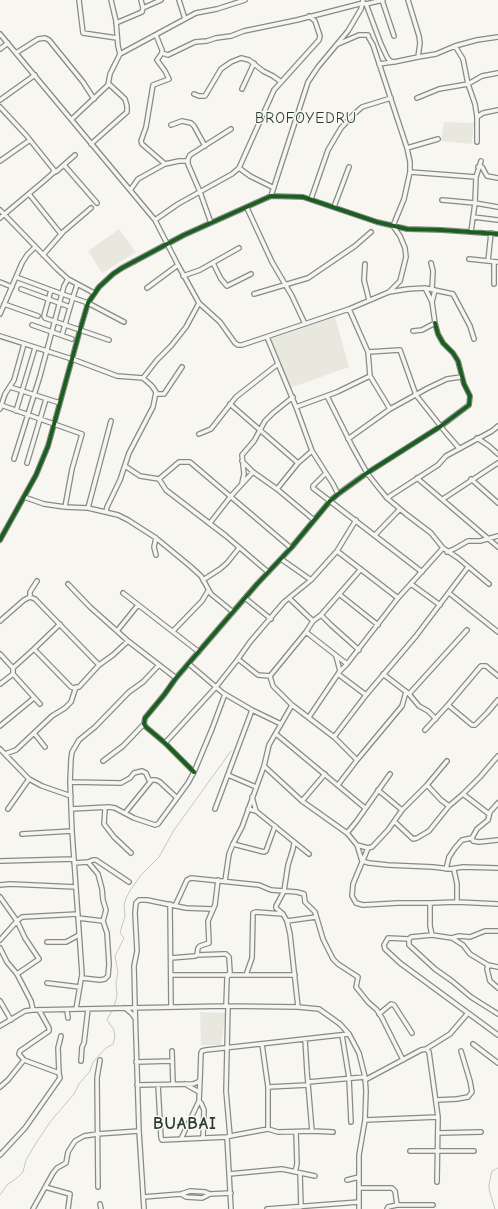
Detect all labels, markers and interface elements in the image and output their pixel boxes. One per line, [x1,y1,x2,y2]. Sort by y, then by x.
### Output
district label: BROFOYEDRU [255,110,357,128]
district label: BUABAI [153,1114,217,1134]

